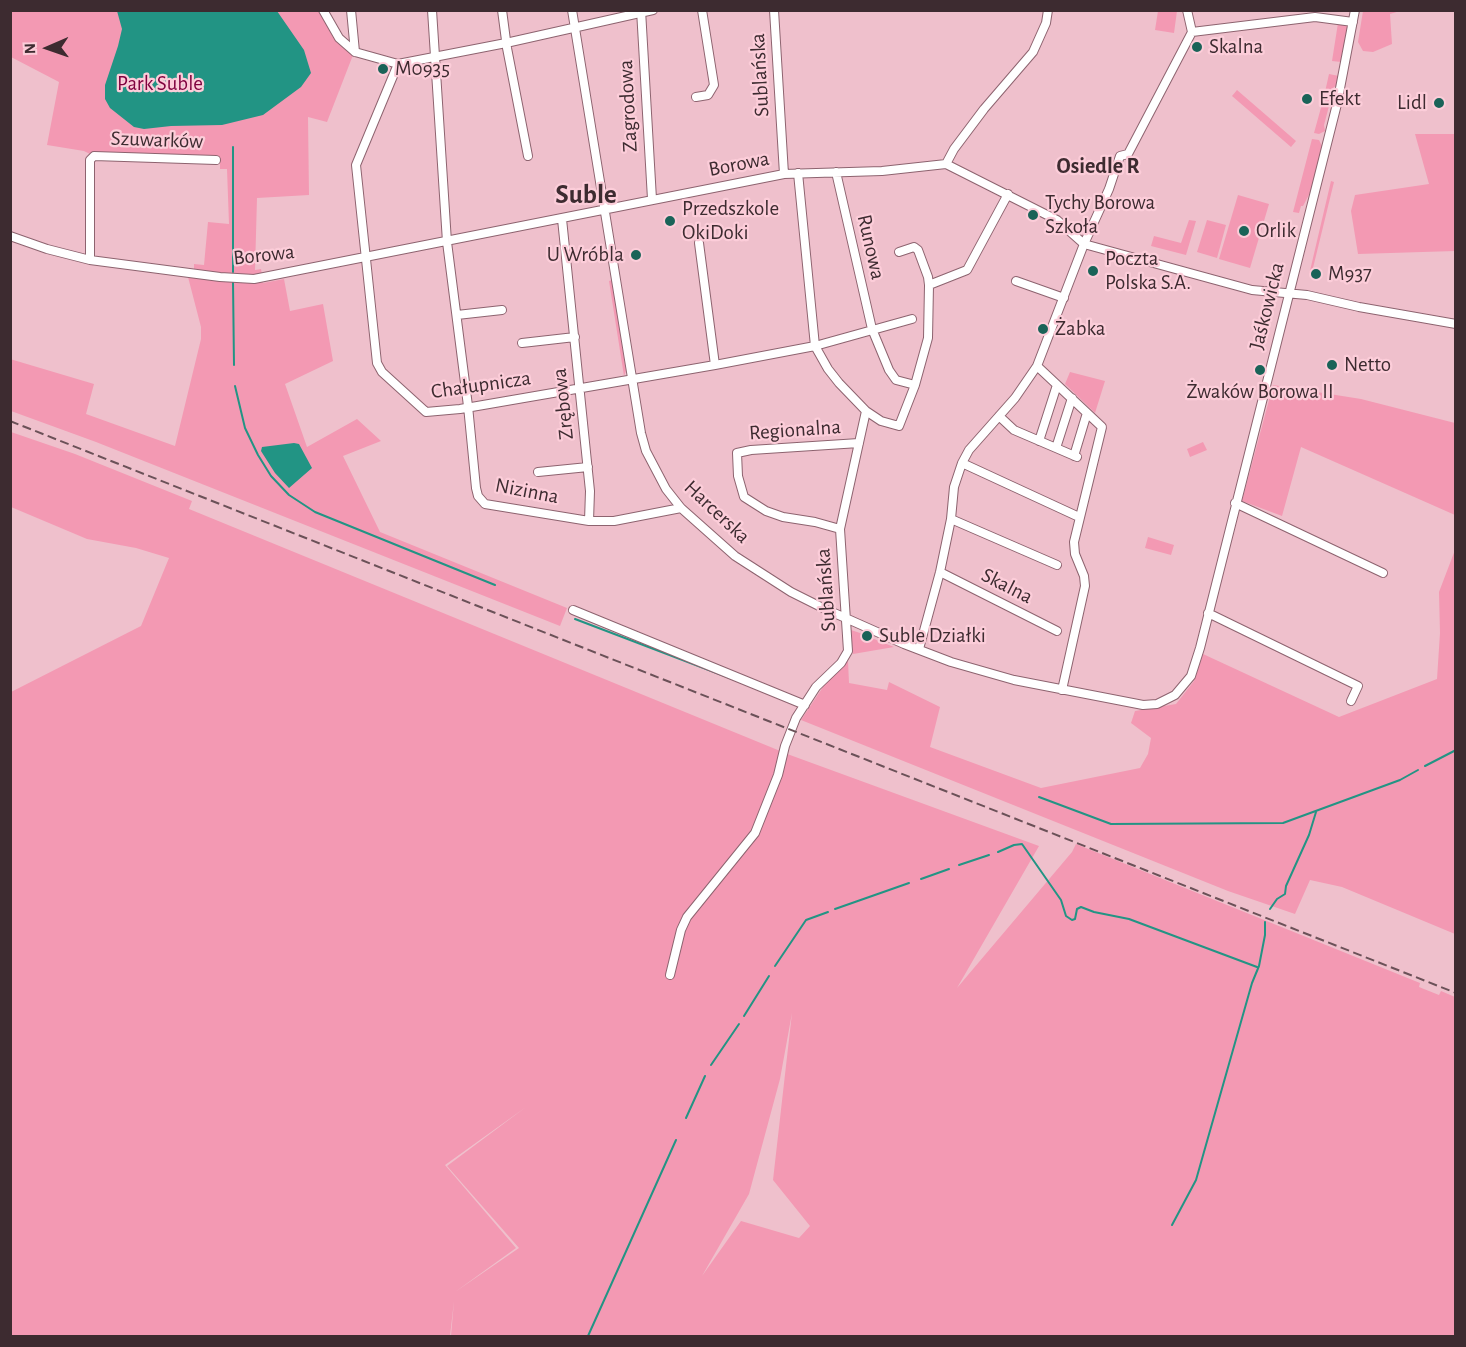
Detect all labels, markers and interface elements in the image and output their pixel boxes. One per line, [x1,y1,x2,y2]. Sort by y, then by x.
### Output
north arrow [18,18,78,78]
street label: Sublańska [745,33,775,117]
place label: Skalna [1209,34,1263,60]
marker: Skalna [1190,40,1204,54]
text: N [22,43,38,54]
place label: M0935 [395,56,450,82]
street label: Zagrodowa [613,59,643,153]
marker: M0935 [376,62,390,76]
park label: Park Suble [117,71,203,97]
place label: Efekt [1319,86,1361,112]
place label: Lidl [1397,90,1427,116]
marker: Efekt [1300,92,1314,106]
marker: Lidl [1432,96,1446,110]
street label: Szuwarków [110,126,204,154]
street label: Borowa [706,146,772,182]
district label: Osiedle R [1057,153,1139,179]
district label: Suble [555,179,617,211]
place label: Tychy Borowa Szkoła [1045,190,1155,240]
place label: Przedszkole OkiDoki [682,196,779,246]
marker: Tychy Borowa Szkoła [1026,208,1040,222]
street label: Runowa [851,212,891,282]
marker: Przedszkole OkiDoki [663,214,677,228]
place label: Orlik [1256,218,1296,244]
marker: Orlik [1237,224,1251,238]
street label: Borowa [232,239,296,271]
place label: U Wróbla [547,242,624,268]
place label: Poczta Polska S.A. [1105,246,1191,296]
marker: U Wróbla [629,248,643,262]
street label: Jaśkowicka [1244,260,1290,352]
place label: M937 [1328,261,1372,287]
marker: Poczta Polska S.A. [1086,264,1100,278]
marker: M937 [1309,267,1323,281]
place label: Żabka [1055,316,1105,342]
marker: Żabka [1036,322,1050,336]
place label: Netto [1344,352,1391,378]
marker: Netto [1325,358,1339,372]
marker: Żwaków Borowa II [1253,363,1267,377]
street label: Chałupnicza [429,366,533,404]
street label: Zrębowa [547,367,579,441]
place label: Żwaków Borowa II [1186,379,1334,405]
street label: Regionalna [748,414,842,446]
street label: Nizinna [493,472,561,510]
street label: Harcerska [679,475,755,549]
street label: Sublańska [811,547,841,633]
street label: Skalna [977,562,1037,610]
place label: Suble Działki [879,623,986,649]
marker: Suble Działki [860,629,874,643]

